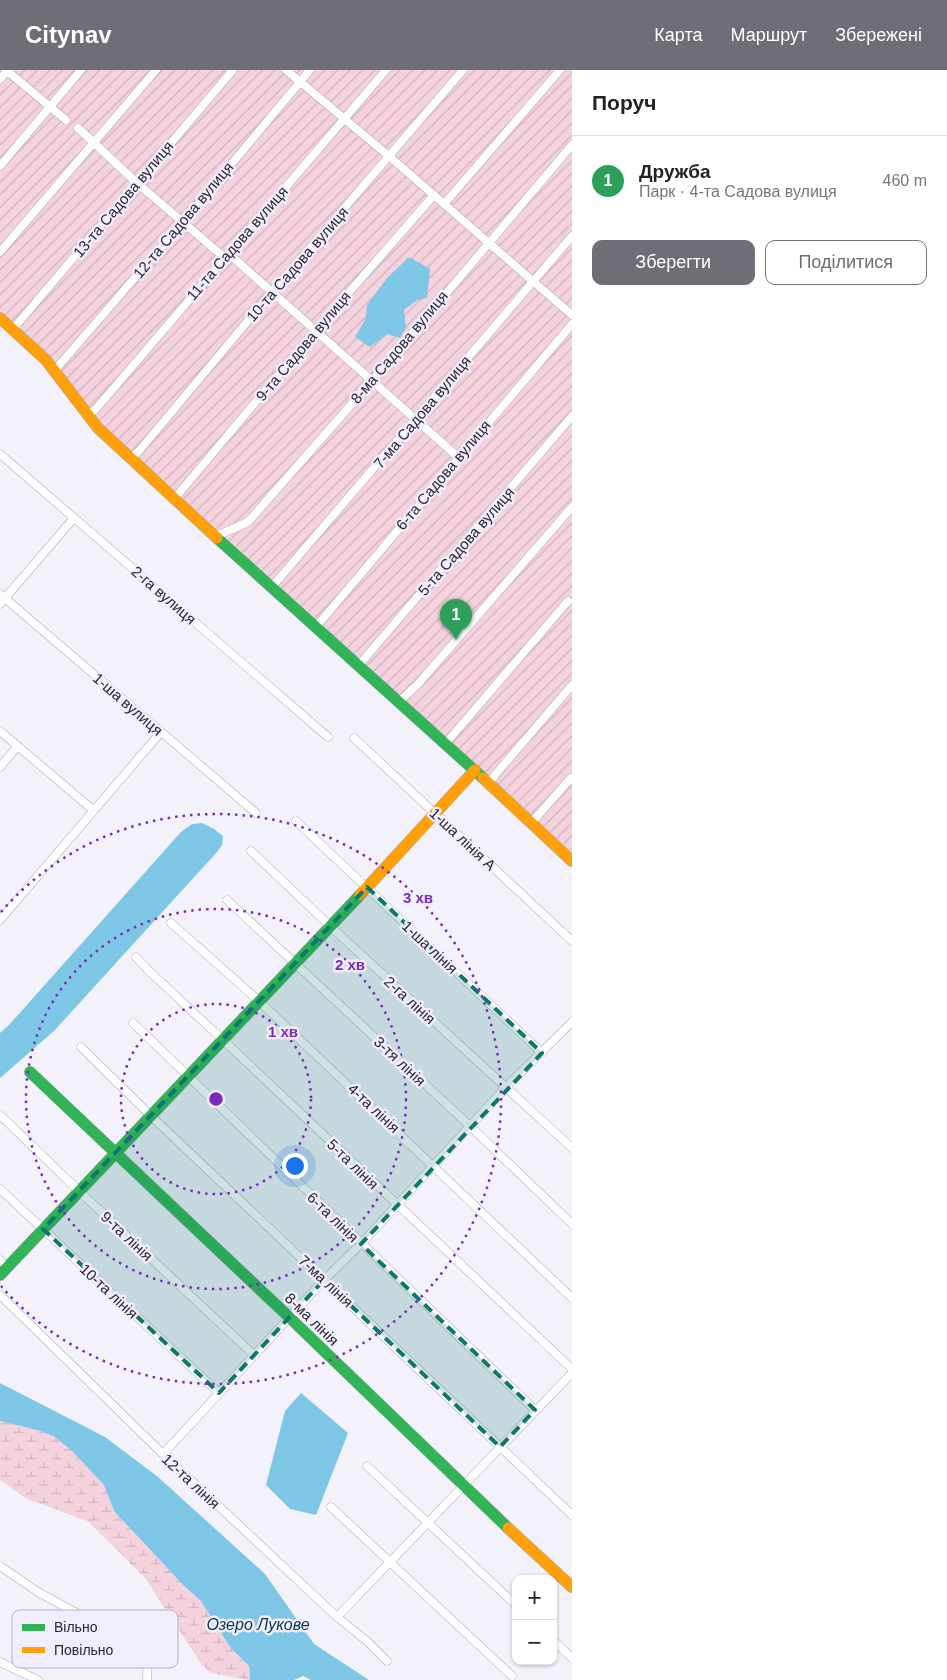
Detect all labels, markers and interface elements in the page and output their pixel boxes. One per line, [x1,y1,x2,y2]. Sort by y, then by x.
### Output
text: Citynav [25,21,112,48]
text: Карта [654,25,702,45]
text: Маршрут [730,25,807,45]
text: Збережені [835,25,922,45]
text: Поруч [592,91,656,114]
street label: 13-та Садова вулиця [69,138,177,260]
street label: 12-та Садова вулиця [129,159,237,281]
text: Дружба [639,161,710,182]
text: 1 [604,172,612,189]
text: 460 m [883,172,927,189]
street label: 11-та Садова вулиця [183,183,291,303]
text: Парк · 4-та Садова вулиця [639,183,837,200]
street label: 10-та Садова вулиця [243,203,351,325]
button: Зберегти [592,240,755,285]
button: Поділитися [765,240,927,285]
street label: 8-ма Садова вулиця [347,287,451,407]
street label: 9-та Садова вулиця [252,288,354,404]
street label: 7-ма Садова вулиця [370,352,474,472]
street label: 6-та Садова вулиця [392,417,494,533]
street label: 5-та Садова вулиця [414,483,518,599]
street label: 2-га вулиця [128,562,200,628]
pin: 1 [440,599,472,640]
street label: 1-ша вулиця [90,669,166,739]
street label: 1-ша лінія А [427,804,499,874]
text: 3 хв [403,889,433,906]
street label: 1-ша лінія [399,917,461,977]
text: 2 хв [335,956,365,973]
street label: 2-га лінія [381,973,439,1027]
text: 1 хв [268,1023,298,1040]
street label: 3-тя лінія [371,1033,429,1089]
street label: 4-та лінія [345,1080,403,1136]
centre of rings [207,1090,225,1108]
street label: 5-та лінія [324,1136,382,1192]
your location [282,1153,308,1179]
street label: 6-та лінія [304,1189,362,1245]
street label: 9-та лінія [98,1208,156,1264]
street label: 7-ма лінія [295,1252,357,1310]
street label: 10-та лінія [77,1260,141,1322]
street label: 8-ма лінія [282,1289,342,1349]
street label: 12-та лінія [159,1450,223,1512]
map controls [512,1575,557,1665]
button: + [512,1575,557,1620]
legend [12,1610,178,1668]
water label: Озеро Лукове [206,1616,310,1633]
text: Вільно [54,1619,98,1635]
button: − [512,1620,557,1665]
text: Повільно [54,1642,114,1658]

